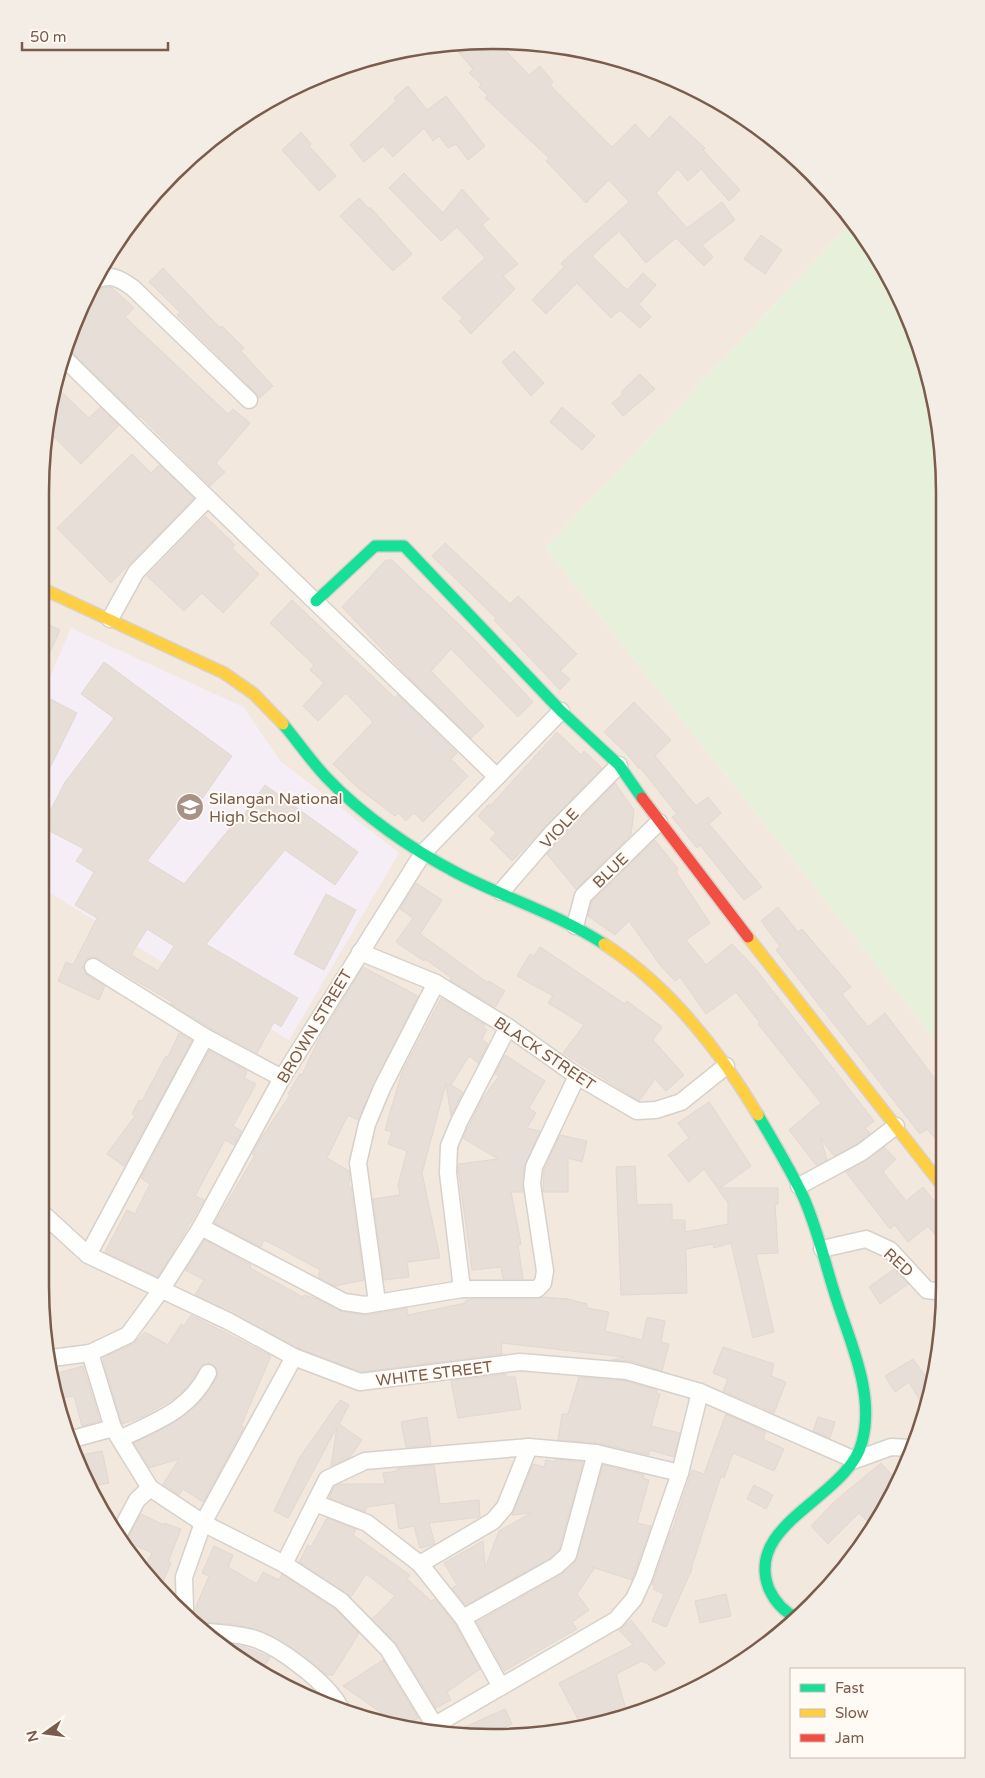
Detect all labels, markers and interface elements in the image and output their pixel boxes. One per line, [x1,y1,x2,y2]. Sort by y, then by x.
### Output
scale bar [22,20,169,52]
text: 50 m [30,28,67,46]
place label: Silangan National High School [209,789,343,827]
school or university icon: Silangan National High School [175,792,205,822]
street label: VIOLE [536,804,583,853]
street label: BLUE [589,849,633,893]
street label: BROWN STREET [273,966,357,1087]
street label: BLACK STREET [490,1012,599,1095]
street label: RED [879,1244,918,1281]
street label: WHITE STREET [375,1357,494,1391]
legend [790,1668,965,1758]
text: Fast [835,1679,865,1697]
text: Slow [835,1704,869,1722]
north arrow [20,1708,70,1758]
text: N [23,1729,42,1744]
text: Jam [835,1729,864,1747]

